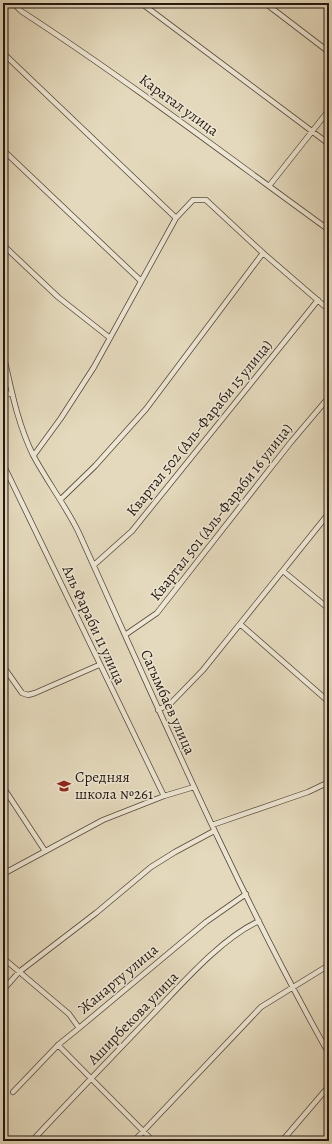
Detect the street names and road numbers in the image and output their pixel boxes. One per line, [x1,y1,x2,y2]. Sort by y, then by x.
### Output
street label: Каратал улица [135,69,223,141]
street label: Квартал 502 (Аль-Фараби 15 улица) [122,336,276,520]
street label: Квартал 501 (Аль-Фараби 16 улица) [145,419,297,605]
street label: Аль Фараби 11 улица [57,561,130,688]
street label: Сагымбаев улица [136,646,200,758]
street label: Жанарту улица [74,940,162,1018]
street label: Аширбекова улица [83,967,183,1070]

